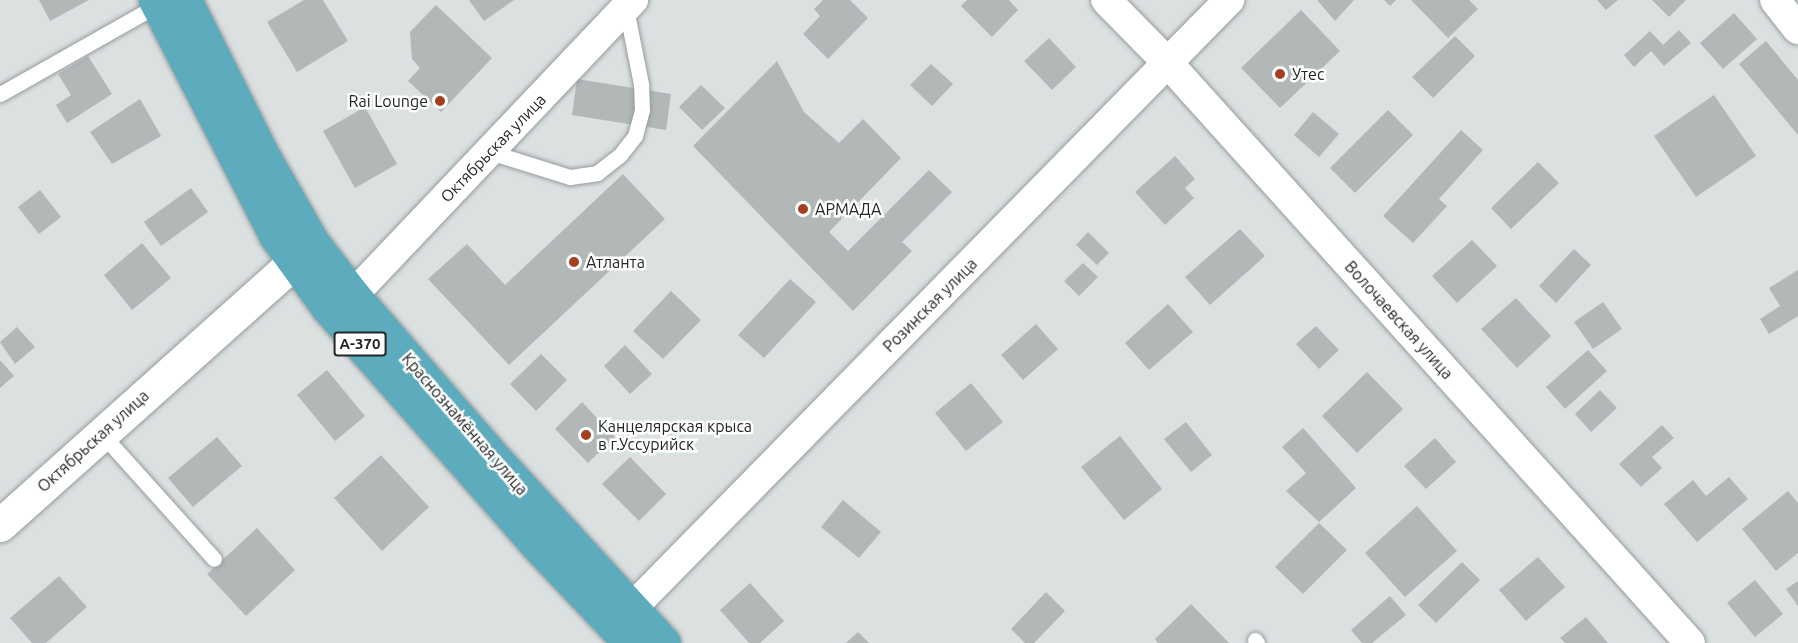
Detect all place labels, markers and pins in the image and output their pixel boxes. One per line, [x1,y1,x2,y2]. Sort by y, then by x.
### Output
place label: Утес [1292,64,1324,84]
marker: Утес [1273,67,1287,81]
place label: Rai Lounge [348,91,428,111]
marker: Rai Lounge [433,94,447,108]
place label: АРМАДА [815,199,882,219]
marker: АРМАДА [796,202,810,216]
place label: Атланта [586,252,645,272]
marker: Атланта [567,255,581,269]
place label: Канцелярская крыса в г.Уссурийск [598,416,752,454]
marker: Канцелярская крыса в г.Уссурийск [579,428,593,442]

